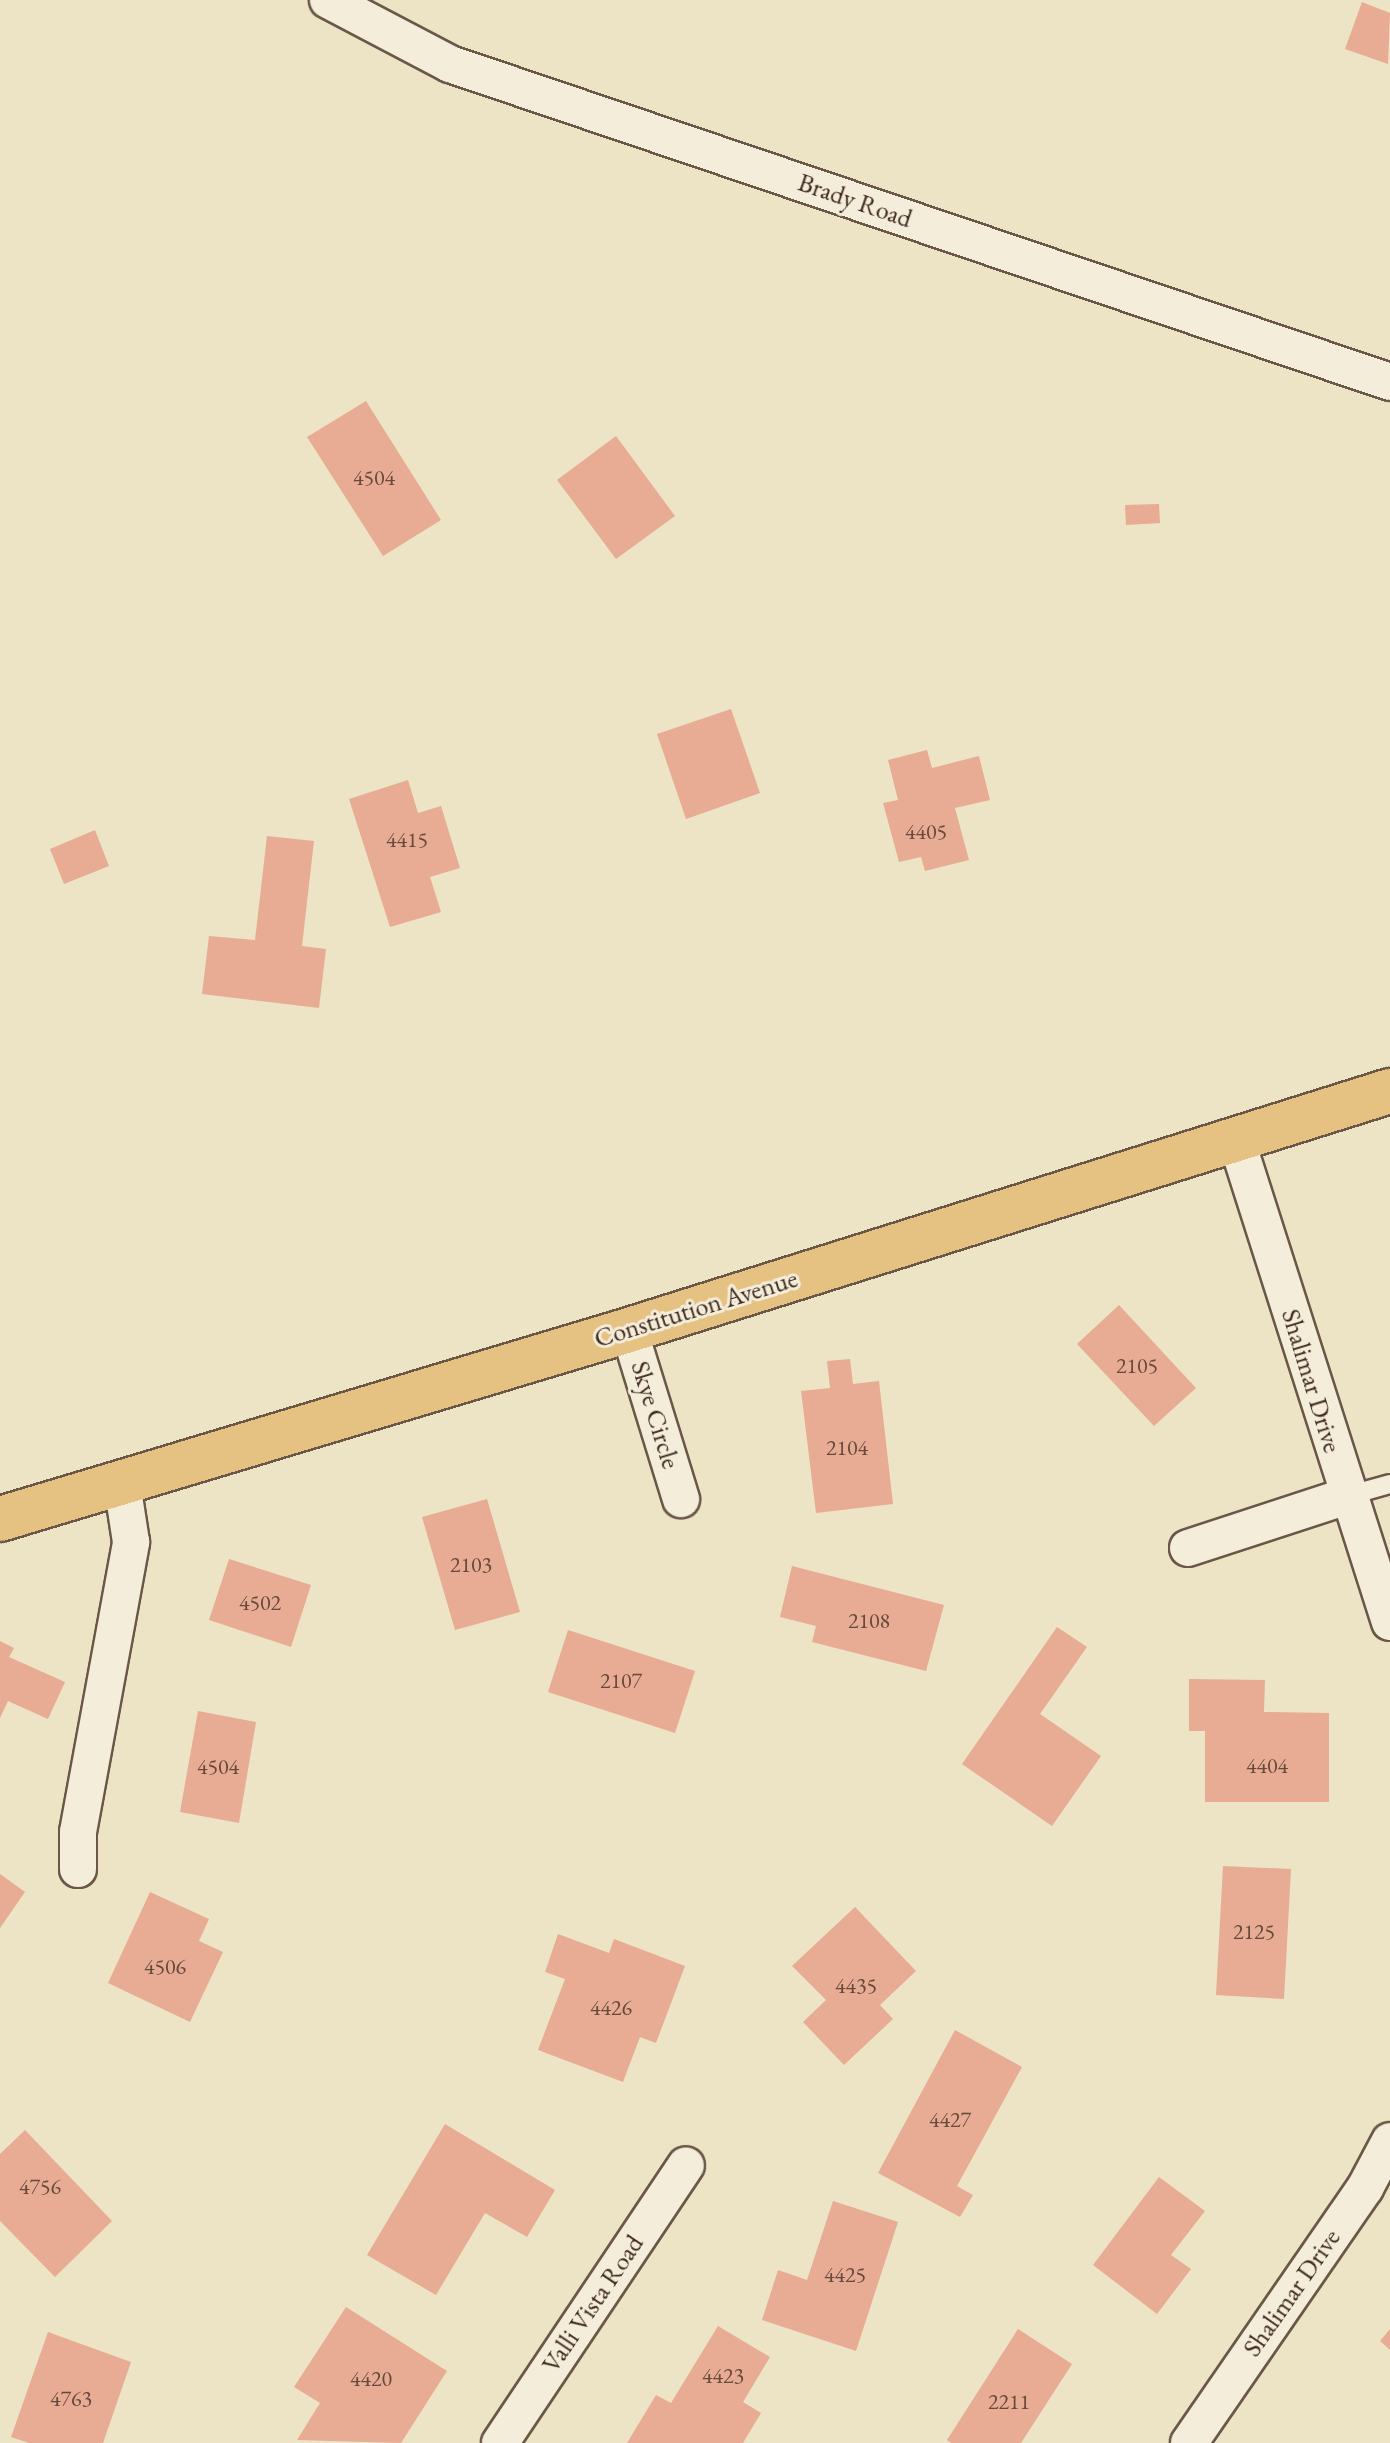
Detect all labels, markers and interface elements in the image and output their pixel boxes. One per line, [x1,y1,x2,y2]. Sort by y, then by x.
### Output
street label: Brady Road [794,167,916,235]
house number: 4504 [353,465,395,491]
house number: 4405 [905,819,947,845]
house number: 4415 [386,827,428,853]
street label: Constitution Avenue [591,1263,801,1355]
street label: Shalimar Drive [1274,1305,1348,1457]
house number: 2105 [1116,1353,1158,1379]
street label: Skye Circle [624,1357,686,1473]
house number: 2104 [826,1435,868,1461]
house number: 2103 [450,1552,492,1578]
house number: 4502 [239,1590,281,1616]
house number: 2108 [848,1608,890,1634]
house number: 2107 [600,1668,642,1694]
house number: 4404 [1246,1753,1288,1779]
house number: 4504 [197,1754,239,1780]
house number: 2125 [1233,1919,1275,1945]
house number: 4506 [144,1954,186,1980]
house number: 4435 [835,1973,877,1999]
house number: 4426 [590,1995,632,2021]
house number: 4427 [929,2107,971,2133]
house number: 4756 [19,2174,61,2200]
street label: Shalimar Drive [1237,2223,1347,2363]
street label: Valli Vista Road [536,2229,650,2379]
house number: 4425 [824,2262,866,2288]
house number: 4423 [702,2363,744,2389]
house number: 4420 [350,2366,392,2392]
house number: 4763 [50,2386,92,2412]
house number: 2211 [988,2389,1030,2415]

